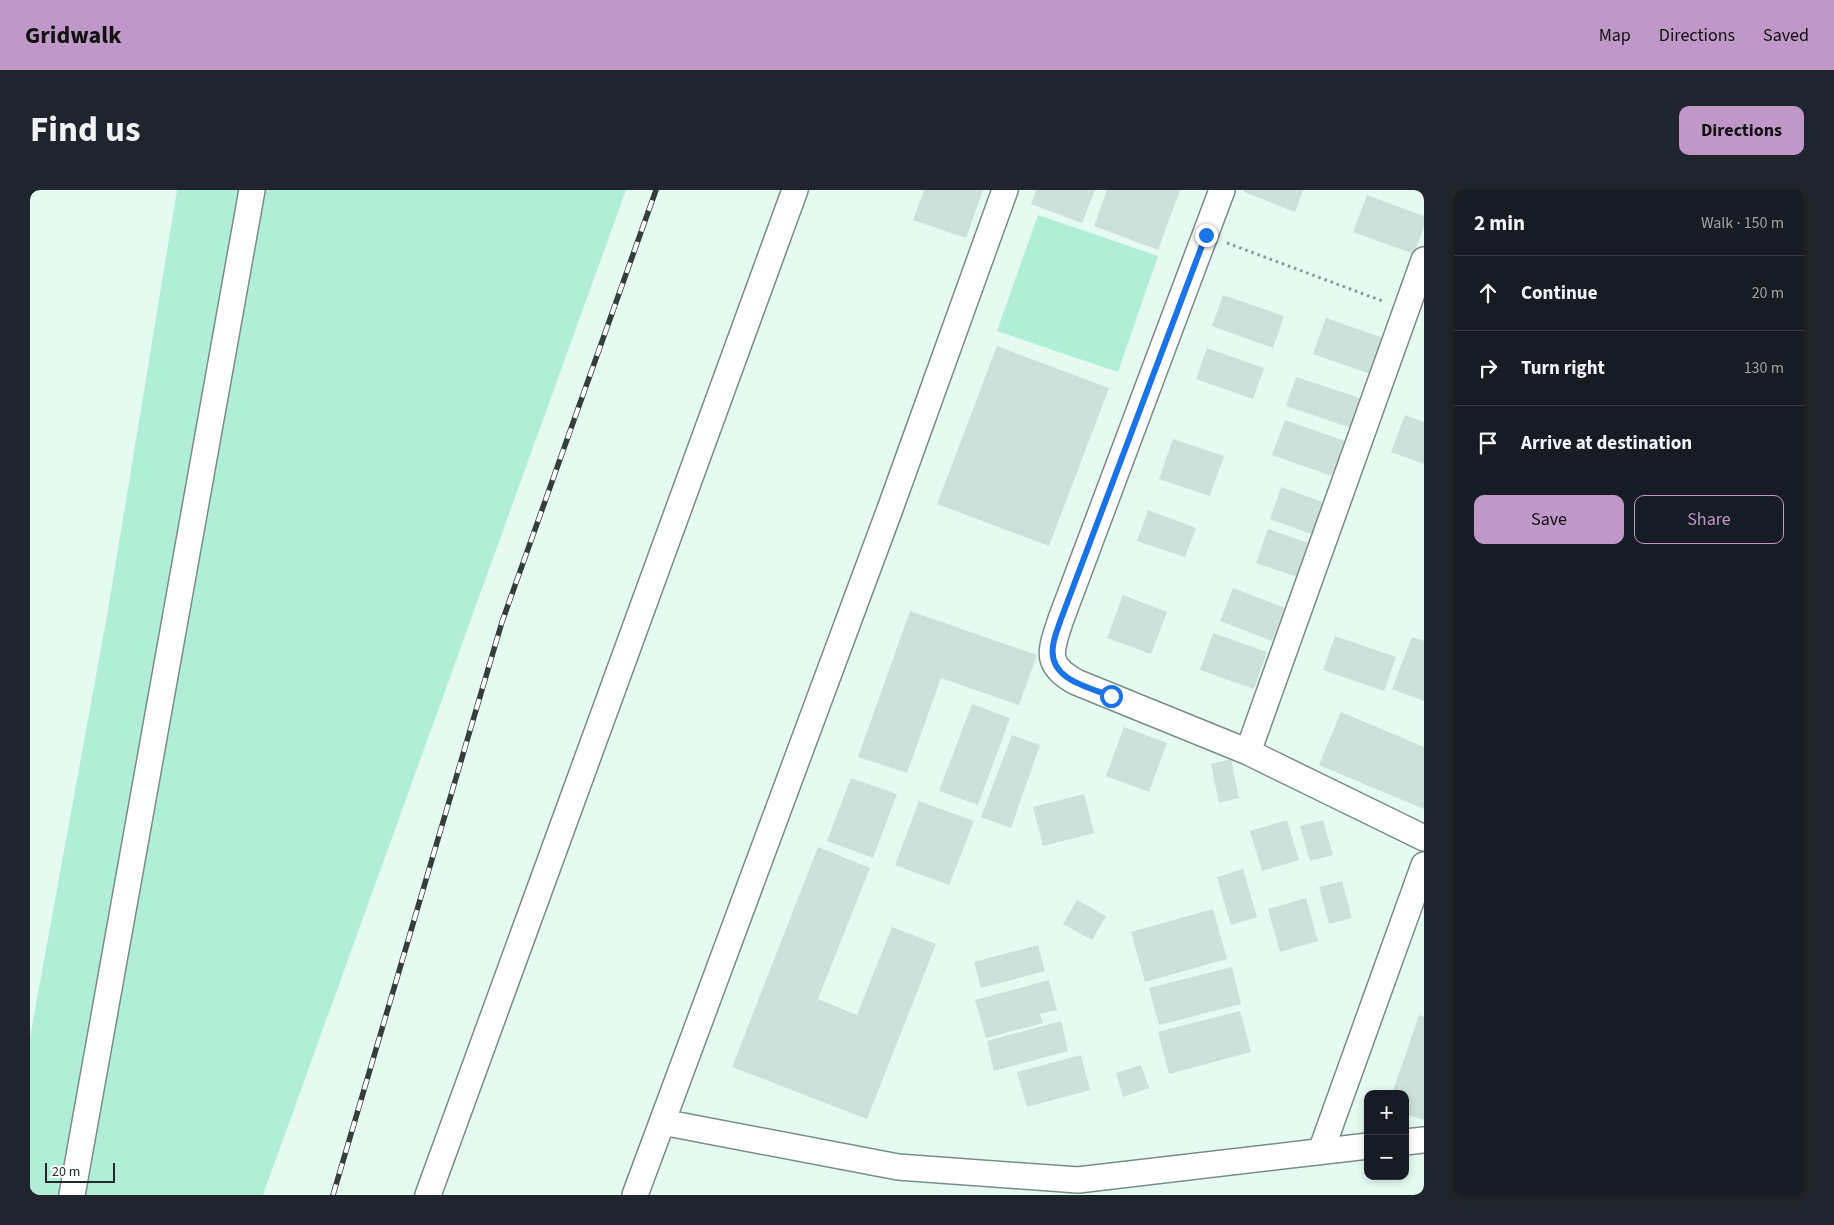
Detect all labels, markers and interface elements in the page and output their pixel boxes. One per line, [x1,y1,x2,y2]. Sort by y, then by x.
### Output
text: Gridwalk [25,18,121,53]
text: Map [1599,23,1631,48]
text: Directions [1659,23,1735,48]
text: Saved [1763,23,1809,48]
text: Find us [30,105,140,155]
button: Directions [1679,106,1804,155]
text: 2 min [1474,208,1525,238]
text: Walk · 150 m [1701,212,1784,234]
route end [1195,224,1218,247]
icon: ahead [1474,279,1502,307]
text: Continue [1521,280,1598,307]
text: 20 m [1752,282,1784,304]
icon: right [1474,354,1502,382]
text: Turn right [1521,355,1605,382]
text: 130 m [1744,357,1784,379]
icon: arrive [1474,429,1502,457]
text: Arrive at destination [1521,430,1692,457]
button: Save [1474,495,1624,544]
button: Share [1634,495,1784,544]
route start [1100,685,1123,708]
map controls [1364,1090,1409,1180]
button: + [1364,1090,1409,1135]
button: − [1364,1135,1409,1180]
scale bar [45,1160,115,1183]
text: 20 m [52,1162,80,1182]

